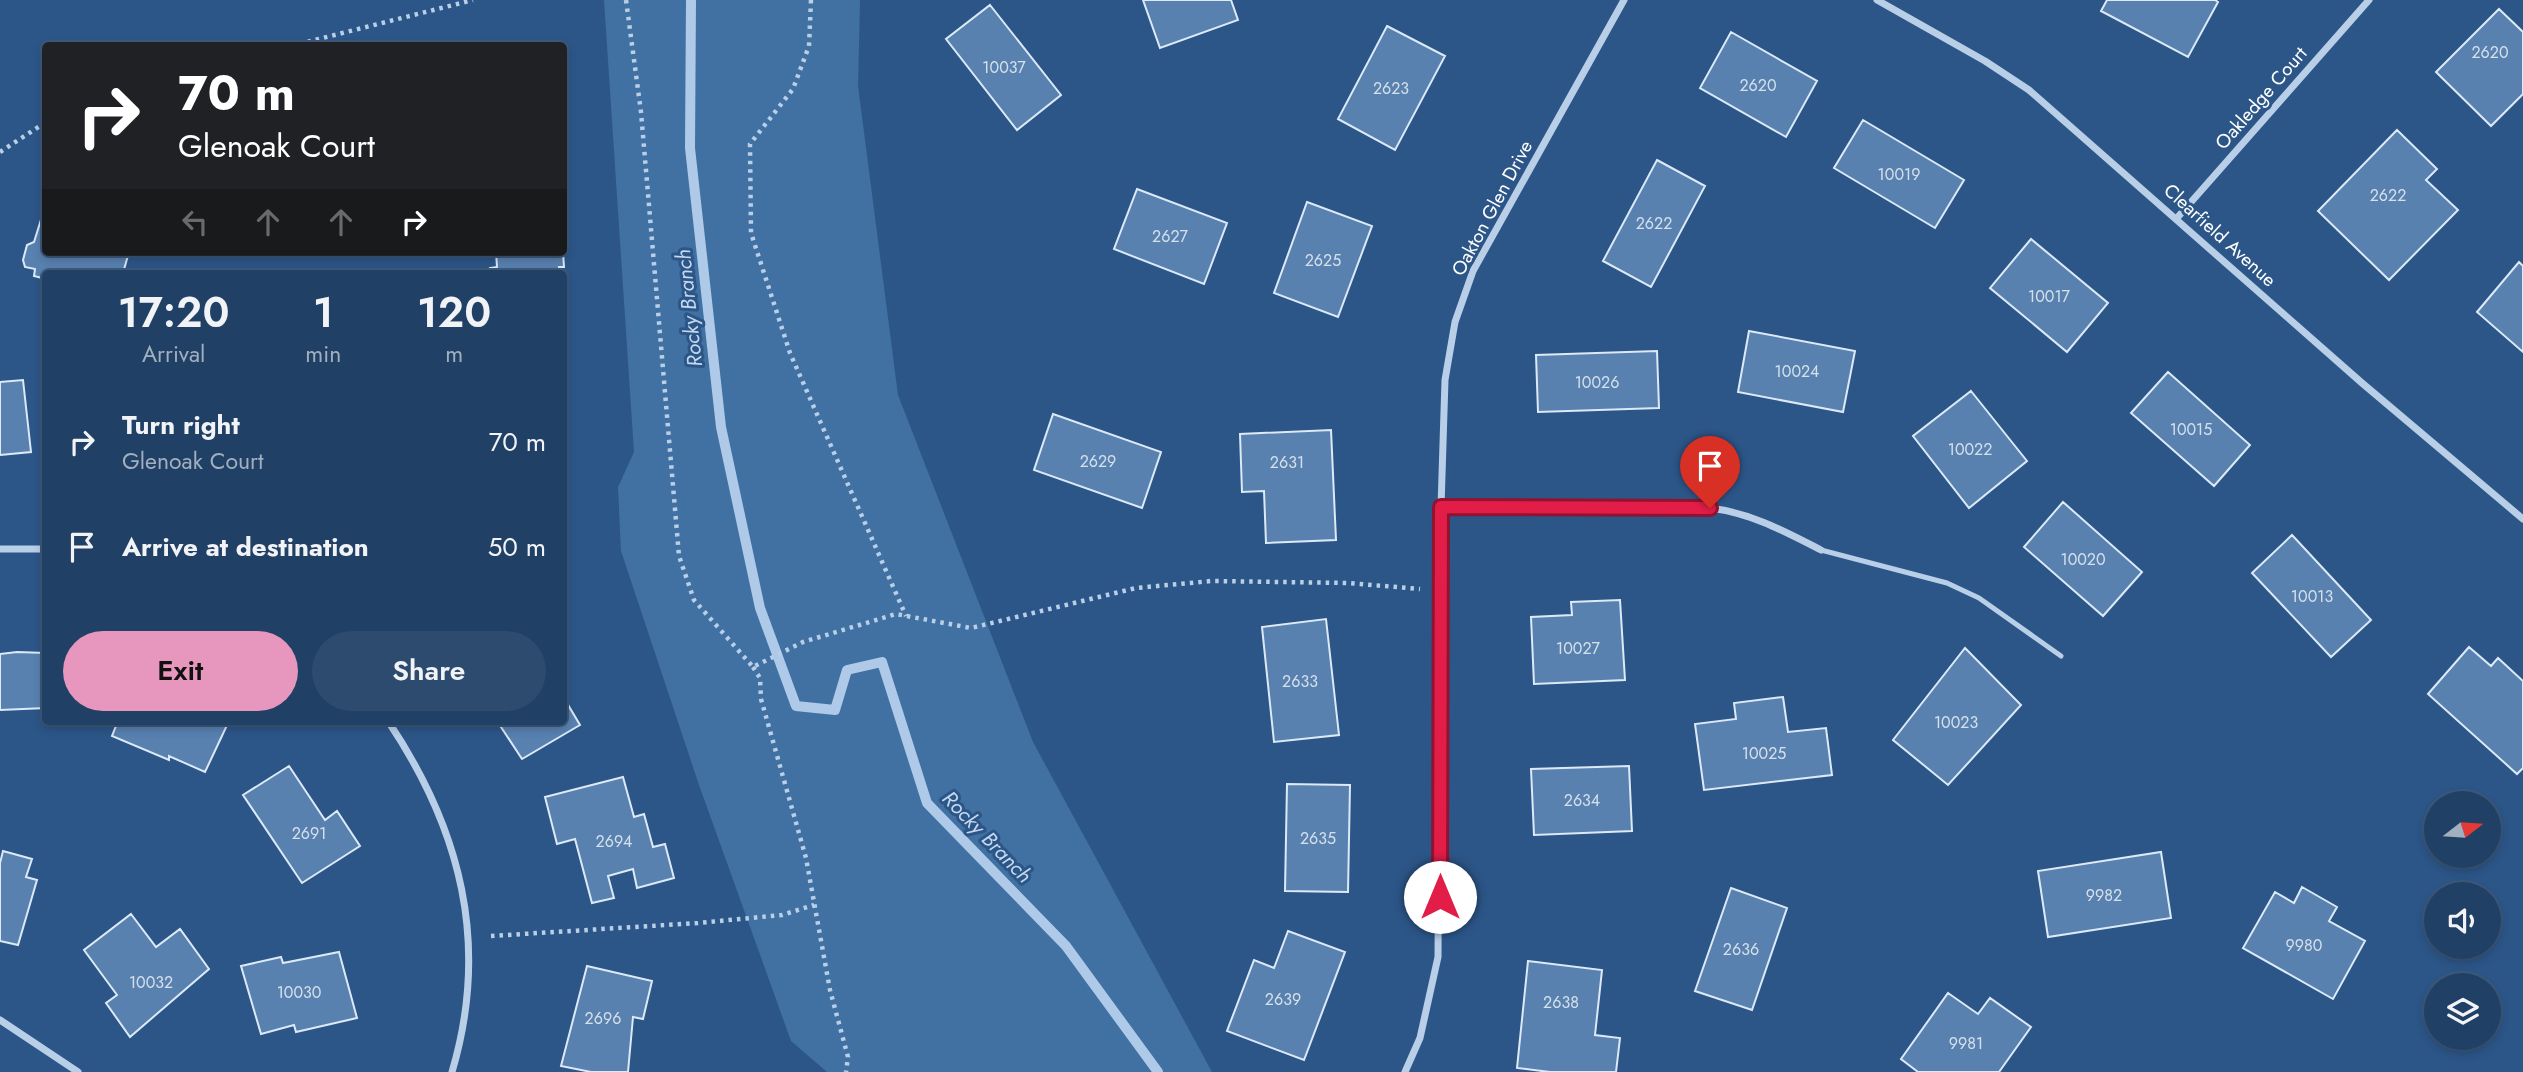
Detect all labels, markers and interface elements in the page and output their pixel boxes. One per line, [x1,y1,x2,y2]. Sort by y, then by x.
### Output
street label: Oakledge Court [2209,40,2314,155]
house number: 2620 [2471,41,2509,64]
house number: 10037 [982,56,1026,79]
text: 70 m [178,58,295,128]
icon: right [63,70,154,161]
house number: 2620 [1739,74,1777,97]
house number: 2623 [1373,77,1409,100]
text: Glenoak Court [178,123,375,169]
street label: Oakton Glen Drive [1445,135,1539,281]
house number: 10019 [1878,163,1920,186]
street label: Clearfield Avenue [2158,177,2282,293]
house number: 2622 [2370,184,2406,207]
icon: left [176,203,214,241]
icon: ahead [249,203,287,241]
icon: ahead [322,203,360,241]
icon: right [395,203,433,241]
house number: 2622 [1636,212,1672,235]
house number: 2627 [1152,225,1189,248]
water label: Rocky Branch [668,248,710,368]
house number: 2625 [1305,249,1341,272]
text: 17:20 [118,282,229,343]
text: 1 [313,282,334,343]
text: 120 [417,282,491,343]
house number: 10017 [2028,285,2071,308]
text: Arrival [142,337,205,371]
text: min [305,337,341,371]
text: m [445,337,463,371]
house number: 10024 [1775,360,1819,383]
house number: 10026 [1575,371,1619,394]
text: Turn right [122,406,240,444]
house number: 10015 [2170,418,2212,441]
icon: right [63,423,101,461]
text: 70 m [489,423,546,461]
pin [1680,436,1740,508]
house number: 10022 [1948,438,1992,461]
text: Glenoak Court [122,444,263,478]
icon: arrive [1691,447,1729,485]
house number: 2629 [1080,450,1116,473]
house number: 2631 [1270,451,1304,474]
icon: arrive [63,528,101,566]
text: Arrive at destination [122,528,369,566]
text: 50 m [488,528,546,566]
house number: 10020 [2060,548,2106,571]
house number: 10013 [2291,585,2333,608]
button: Exit [63,631,298,711]
button: Share [312,631,546,711]
house number: 10027 [1556,637,1601,660]
house number: 2633 [1282,670,1318,693]
house number: 10023 [1934,711,1978,734]
house number: 10025 [1742,742,1786,765]
water label: Rocky Branch [935,784,1039,890]
house number: 2634 [1564,789,1600,812]
north arrow [2424,791,2501,868]
map controls [2424,791,2501,1050]
house number: 2691 [292,822,326,845]
house number: 2635 [1300,827,1336,850]
house number: 2694 [596,830,632,853]
position arrow [1403,860,1477,934]
button: sound [2424,882,2501,959]
house number: 9982 [2086,884,2122,907]
house number: 9980 [2286,934,2322,957]
house number: 2636 [1723,938,1759,961]
house number: 10032 [129,971,173,994]
button: layers [2424,973,2501,1050]
house number: 10030 [277,981,321,1004]
house number: 2639 [1265,988,1301,1011]
house number: 2638 [1543,991,1579,1014]
house number: 2696 [585,1007,621,1030]
house number: 9981 [1949,1032,1983,1055]

